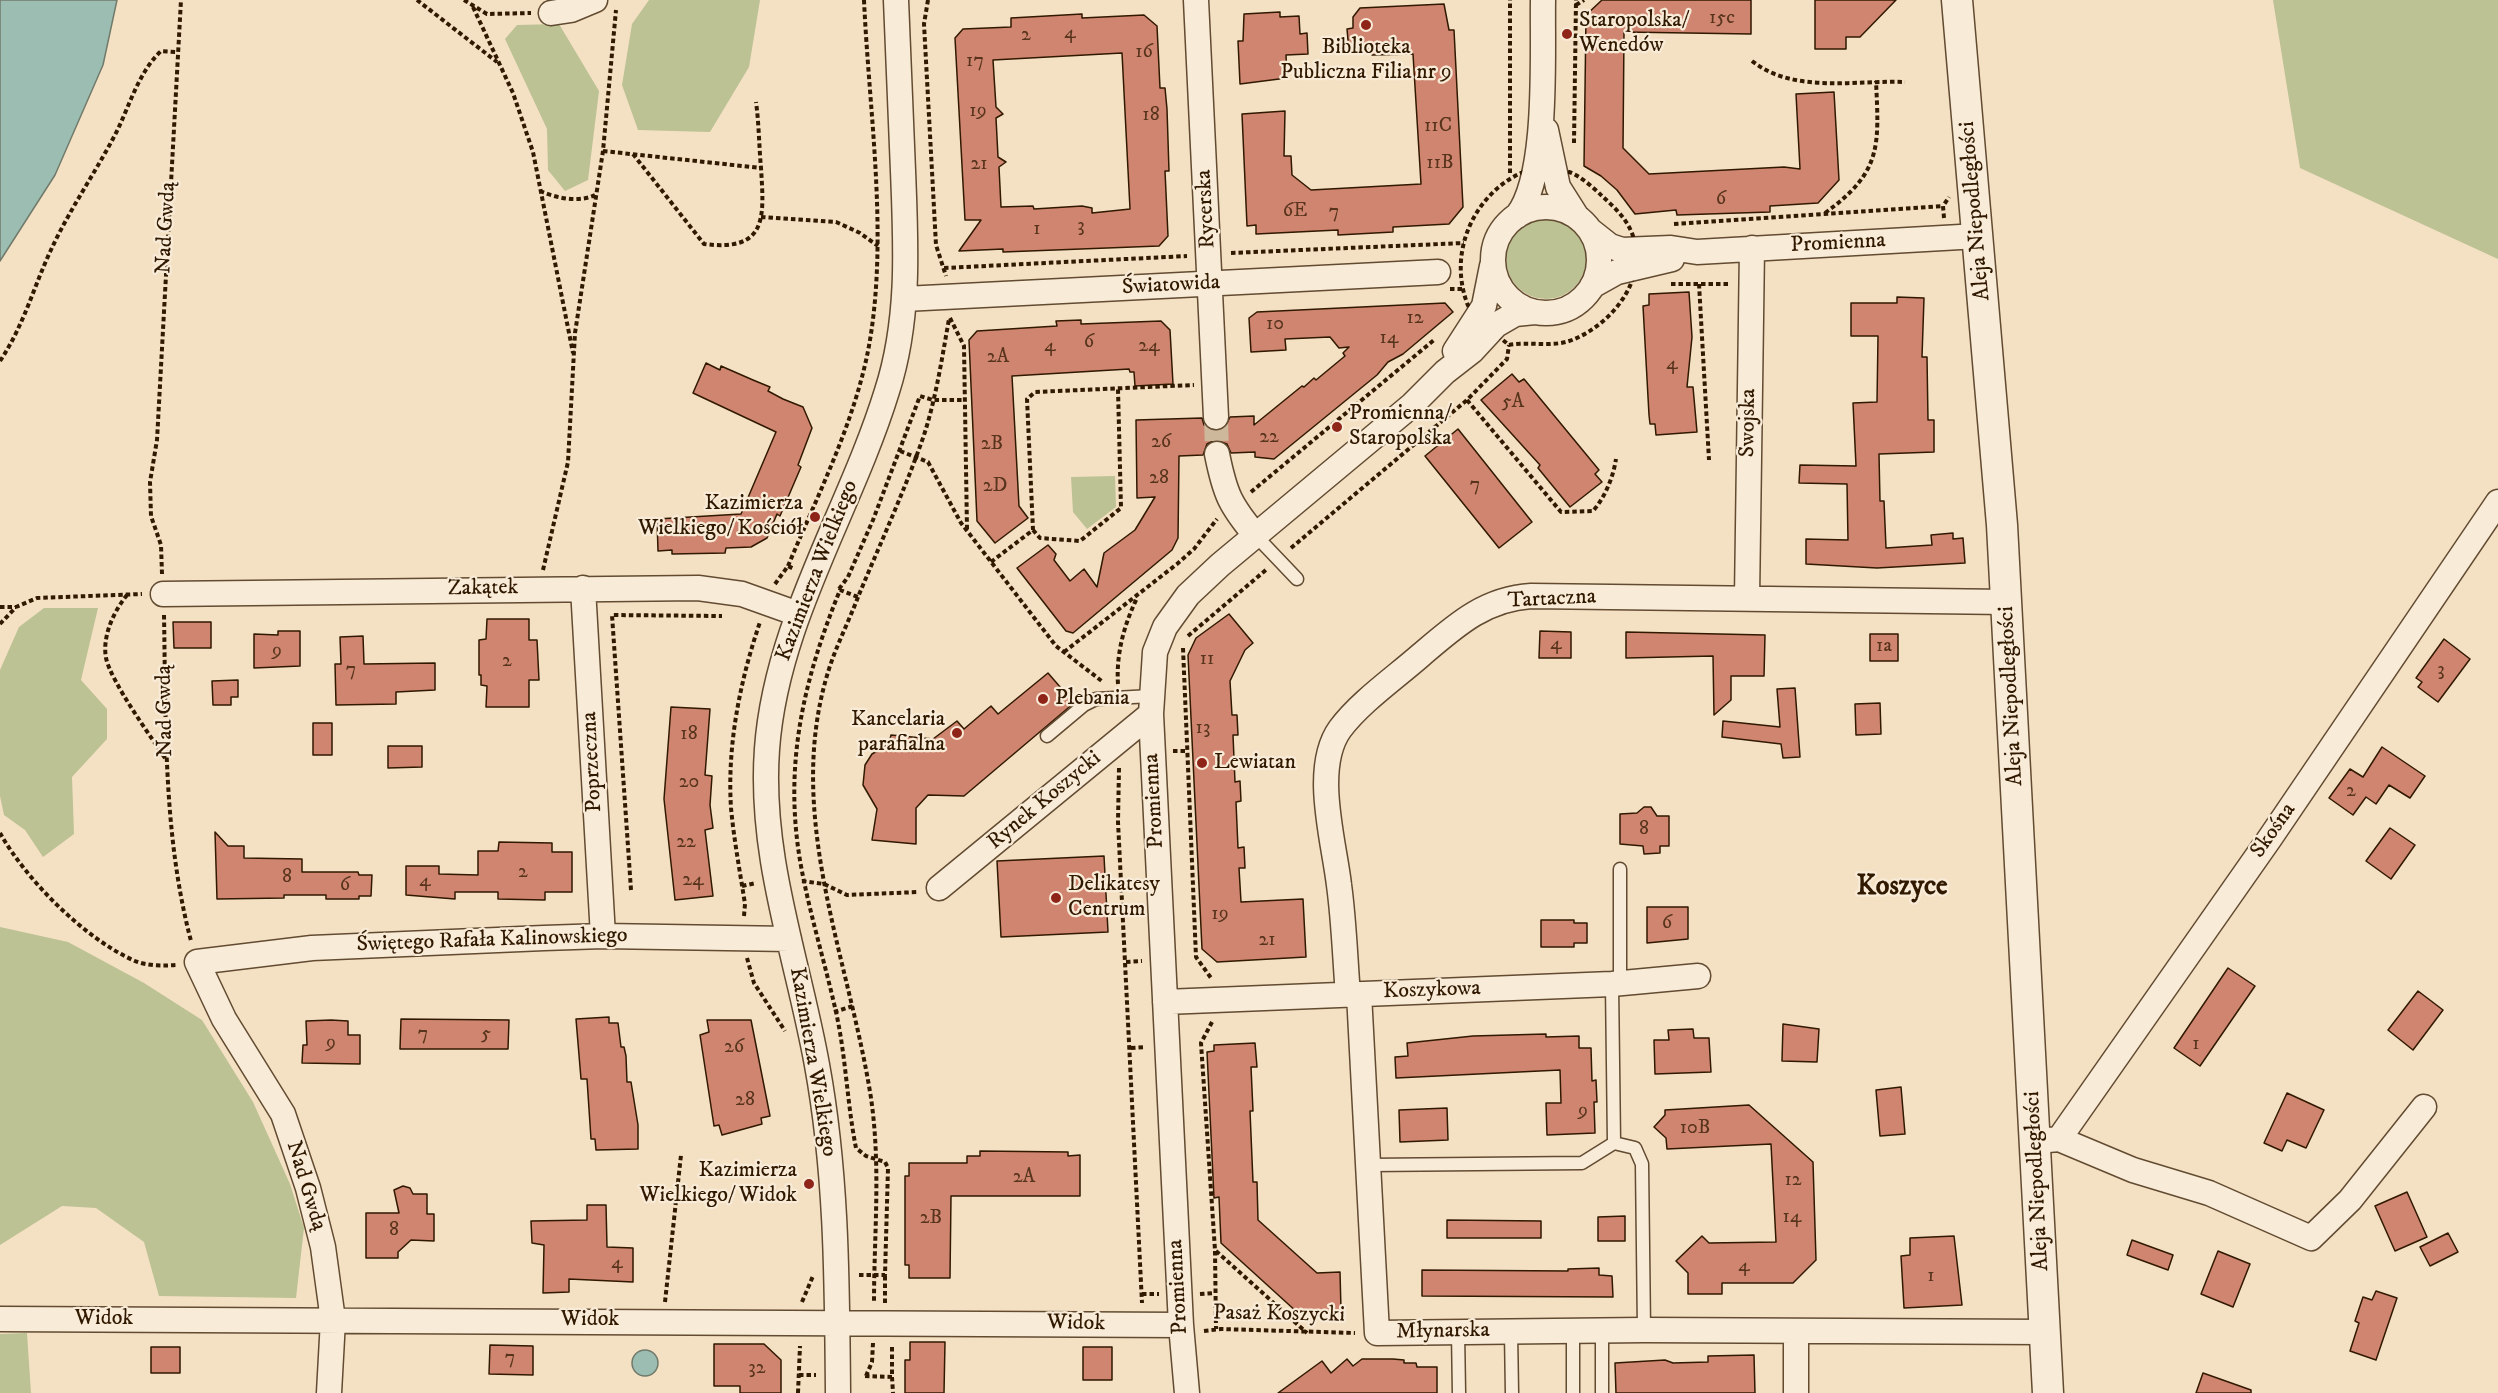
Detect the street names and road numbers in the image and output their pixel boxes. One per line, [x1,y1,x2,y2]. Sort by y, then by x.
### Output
street label: Aleja Niepodległości [1955,120,1997,302]
street label: Rycerska [1192,169,1222,249]
street label: Nad Gwdą [151,181,183,275]
street label: Promienna [1790,228,1886,260]
street label: Światowida [1121,270,1221,302]
street label: Swojska [1735,388,1763,458]
street label: Kazimierza Wielkiego [771,477,865,665]
street label: Zakątek [447,575,519,603]
street label: Tartaczna [1507,585,1597,615]
street label: Aleja Niepodległości [1994,605,2030,787]
street label: Nad Gwdą [152,665,180,757]
street label: Poprzeczna [577,711,609,813]
street label: Rynek Koszycki [983,746,1107,856]
street label: Promienna [1139,753,1171,849]
street label: Skośna [2246,798,2302,864]
street label: Świętego Rafała Kalinowskiego [356,923,628,959]
street label: Kazimierza Wielkiego [782,965,842,1159]
street label: Koszykowa [1383,976,1481,1006]
street label: Aleja Niepodległości [2020,1090,2056,1272]
street label: Nad Gwdą [279,1138,331,1234]
street label: Promienna [1163,1239,1195,1335]
street label: Pasaż Koszycki [1213,1301,1345,1329]
street label: Widok [75,1306,133,1332]
street label: Widok [561,1307,619,1333]
street label: Widok [1047,1310,1105,1338]
street label: Młynarska [1396,1318,1490,1346]

